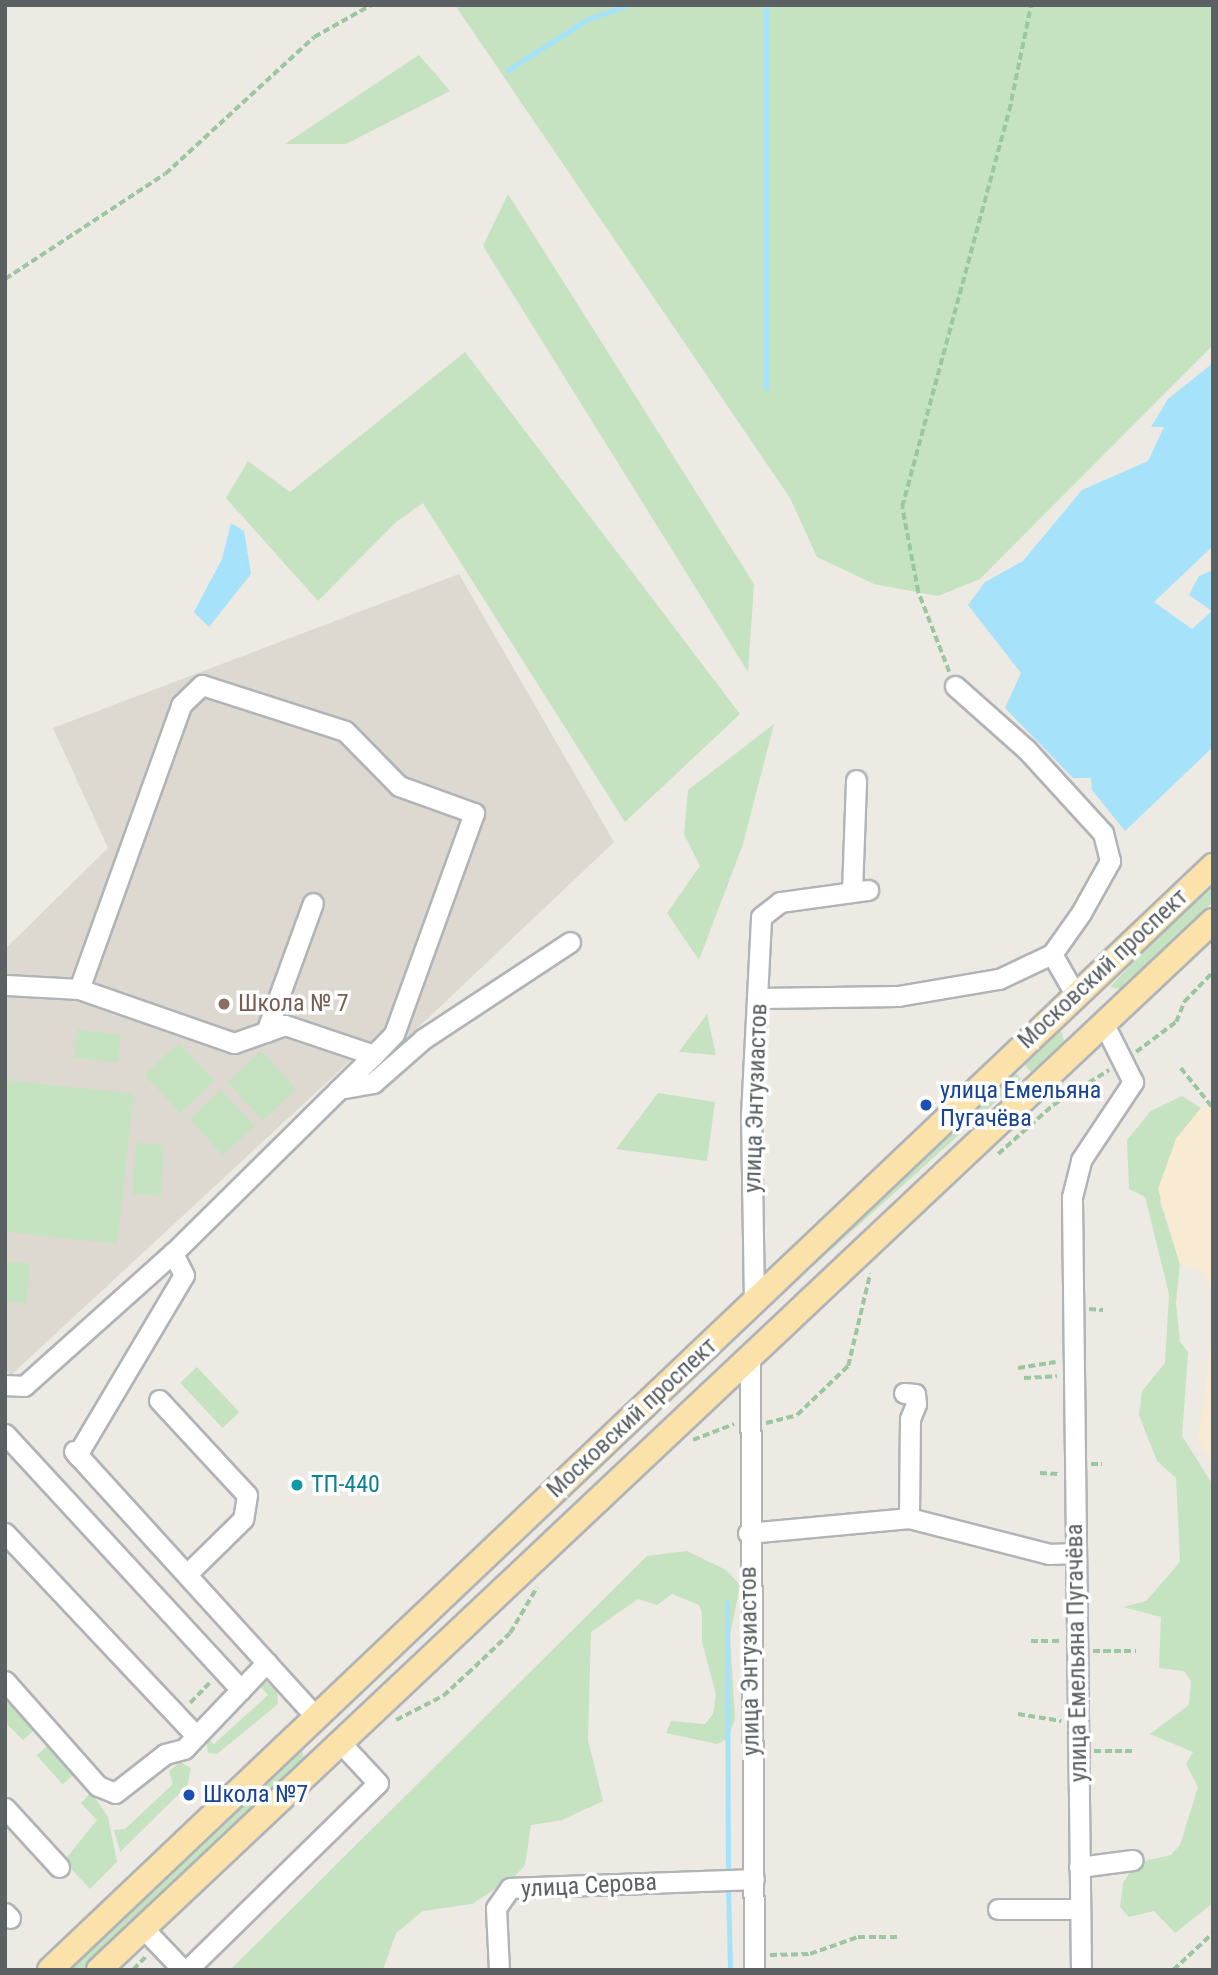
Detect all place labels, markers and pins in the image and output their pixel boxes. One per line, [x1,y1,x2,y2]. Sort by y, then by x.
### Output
place label: Школа № 7 [238,990,349,1018]
marker: Школа № 7 [216,996,232,1012]
place label: улица Емельяна Пугачёва [940,1077,1101,1133]
marker: улица Емельяна Пугачёва [918,1097,934,1113]
place label: ТП-440 [311,1471,380,1499]
marker: ТП-440 [289,1477,305,1493]
place label: Школа №7 [203,1781,308,1809]
marker: Школа №7 [181,1787,197,1803]

